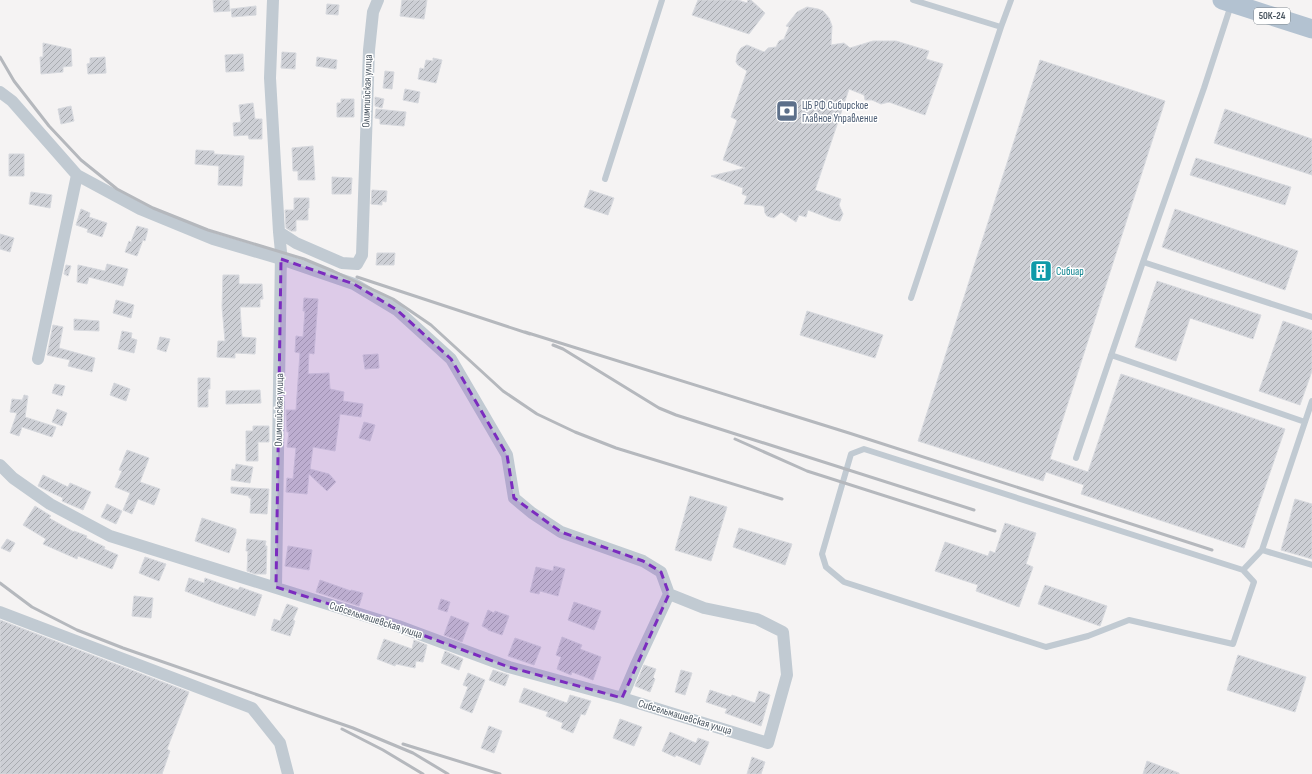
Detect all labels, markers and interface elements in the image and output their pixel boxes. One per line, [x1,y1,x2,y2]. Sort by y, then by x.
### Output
road number: 50К-24 [1254,8,1290,24]
street label: Олимпийская улица [359,54,375,128]
bank icon: ЦБ РФ Сибирское Главное Управление [774,98,800,124]
place label: ЦБ РФ Сибирское Главное Управление [802,99,878,125]
building icon: Сибиар [1028,258,1054,284]
place label: Сибиар [1056,265,1084,278]
street label: Олимпийская улица [272,373,286,447]
street label: Сибсельмашевская улица [328,599,424,641]
street label: Сибсельмашевская улица [637,697,733,737]

